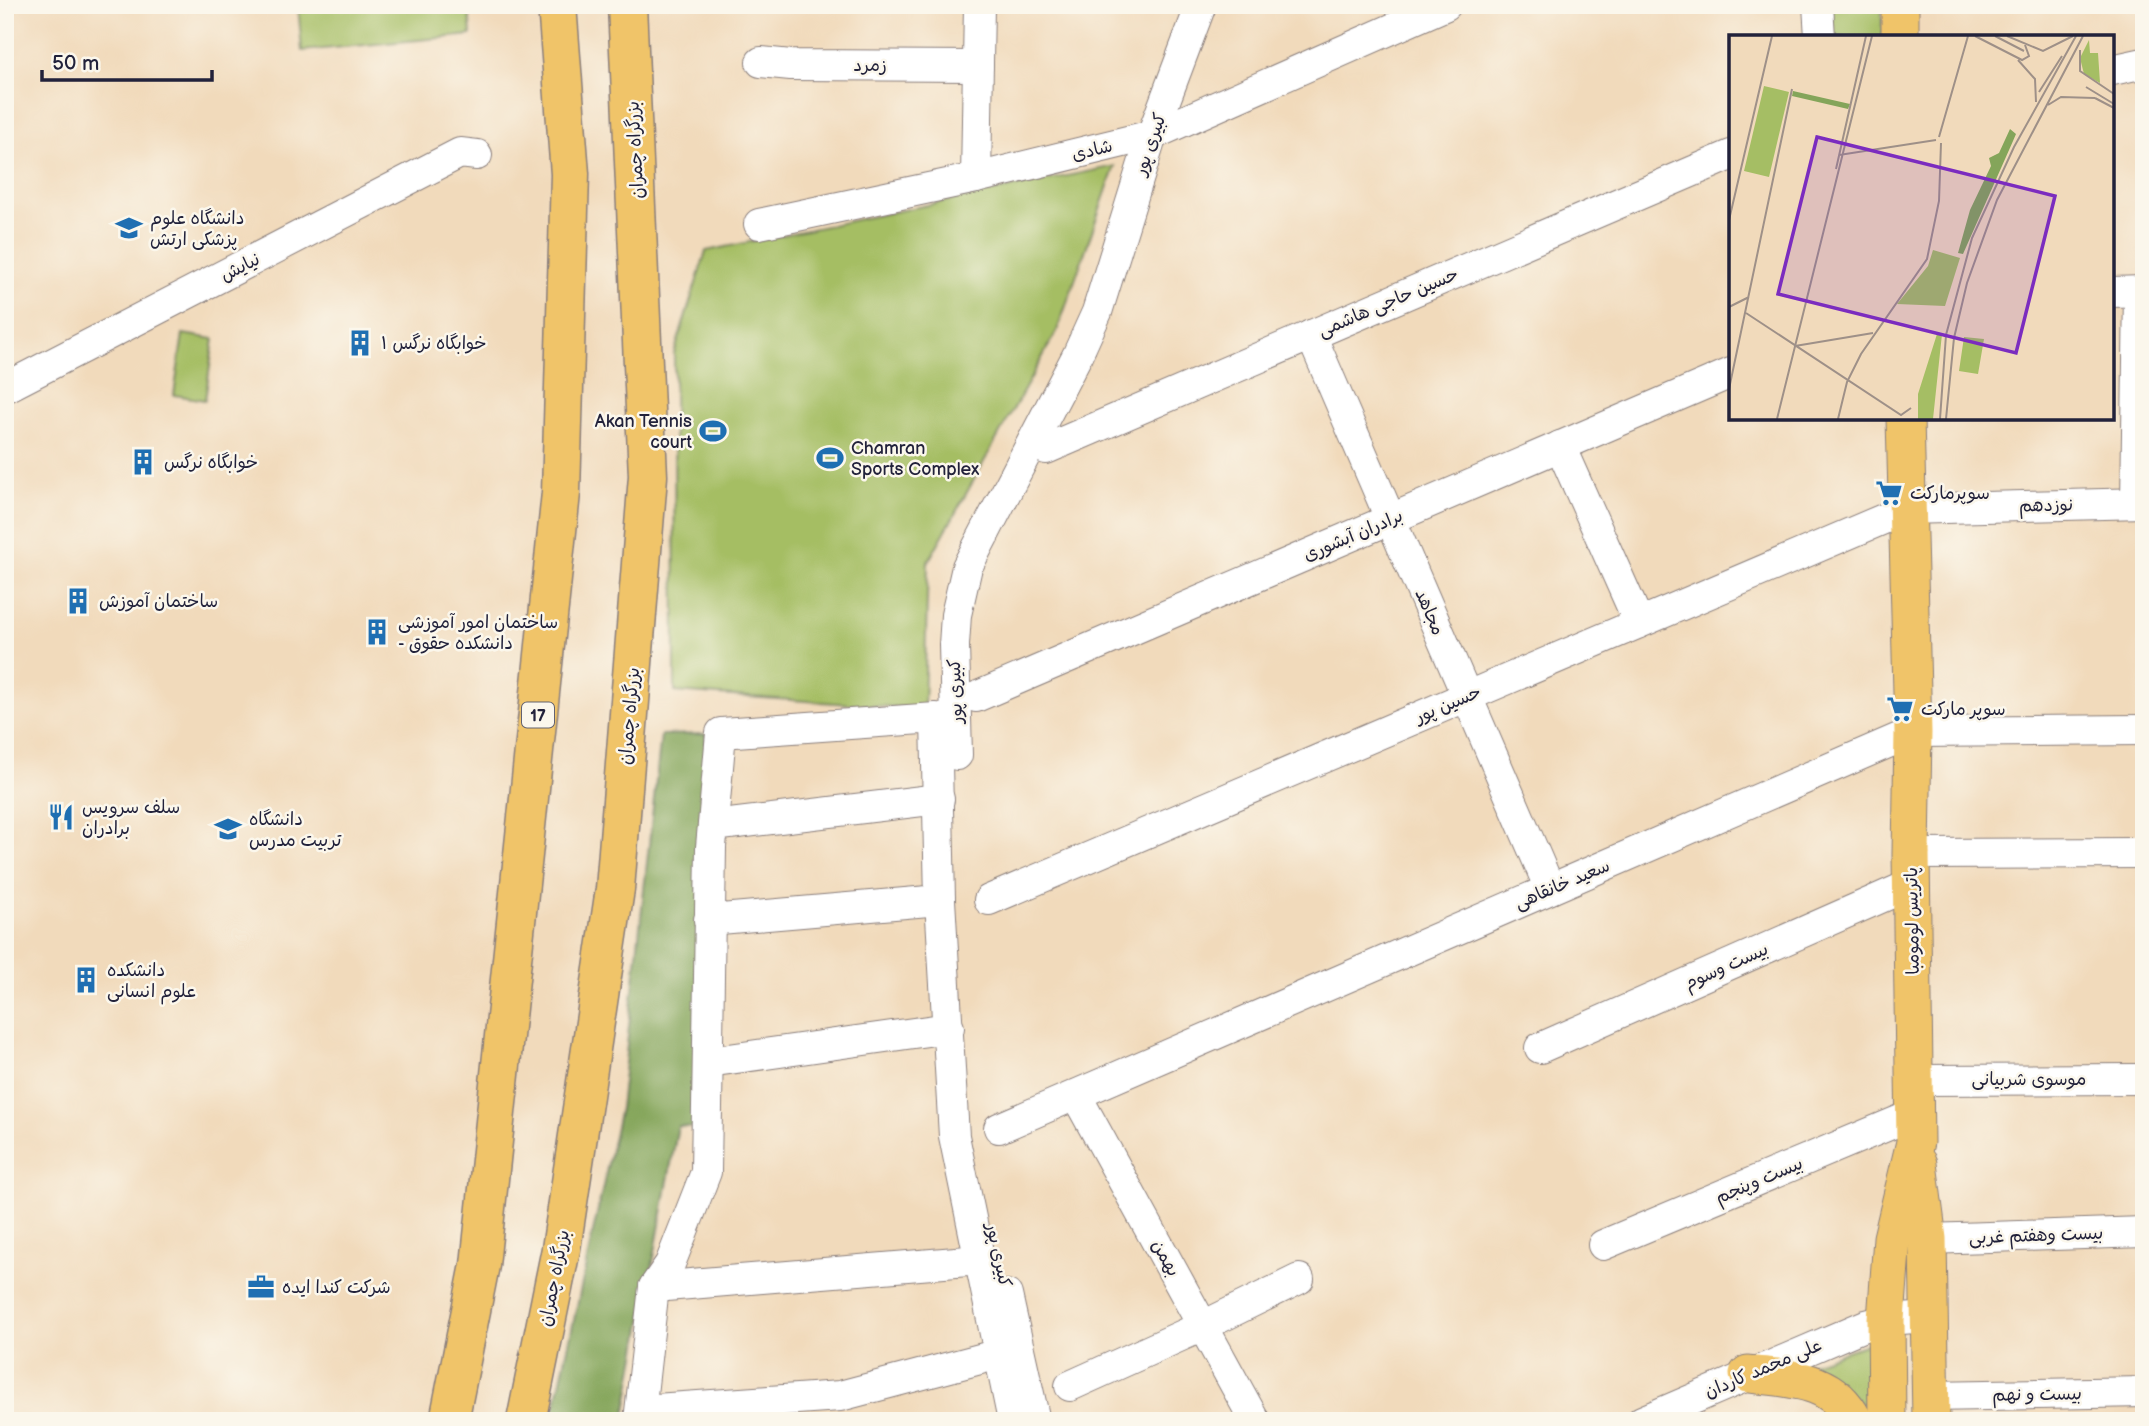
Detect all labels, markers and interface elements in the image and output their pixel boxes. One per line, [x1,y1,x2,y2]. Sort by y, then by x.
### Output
inset map [1729,35,2114,420]
scale bar [42,38,212,82]
text: 50 m [52,51,99,76]
street label: زمرد [853,55,887,76]
street label: بزرگراه چمران [622,101,650,199]
street label: کبیری پور [1129,110,1172,180]
street label: شادی [1070,135,1115,166]
place label: دانشگاه علوم پزشکی ارتش [150,208,244,251]
school or university icon: دانشگاه علوم پزشکی ارتش [114,213,144,243]
street label: نیایش [217,249,263,286]
street label: حسین حاجی هاشمی [1315,263,1462,342]
building icon: خوابگاه نرگس ۱ [345,328,375,358]
place label: خوابگاه نرگس ۱ [381,333,487,354]
place label: Akan Tennis court [595,411,692,453]
sports icon: Akan Tennis court [698,416,728,446]
place label: Chamran Sports Complex [851,438,980,480]
sports icon: Chamran Sports Complex [815,443,845,473]
building icon: خوابگاه نرگس [128,447,158,477]
place label: خوابگاه نرگس [164,452,258,473]
supermarket icon: سوپرمارکت [1874,478,1904,508]
place label: سوپرمارکت [1910,483,1990,505]
street label: نوزدهم [2019,495,2073,519]
street label: برادران آبشوری [1300,505,1406,566]
building icon: ساختمان آموزش [63,586,93,616]
street label: مجاهد [1411,586,1449,638]
place label: ساختمان آموزش [99,591,218,612]
place label: ساختمان امور آموزشی - دانشکده حقوق [398,612,558,654]
building icon: ساختمان امور آموزشی - دانشکده حقوق [362,617,392,647]
street label: کبیری پور [944,658,968,726]
street label: بزرگراه چمران [615,666,645,766]
street label: حسین پور [1410,681,1485,729]
supermarket icon: سوپر مارکت [1885,694,1915,724]
place label: سوپر مارکت [1921,699,2006,721]
road number: 17 [522,702,554,728]
place label: سلف سرویس برادران [82,797,180,839]
restaurant icon: سلف سرویس برادران [46,802,76,832]
place label: دانشگاه تربیت مدرس [249,809,342,851]
school or university icon: دانشگاه تربیت مدرس [213,814,243,844]
street label: سعید خانقاهی [1511,855,1613,914]
street label: پاتریس لومومبا [1901,867,1925,975]
street label: بیست وسوم [1681,939,1773,997]
place label: دانشکده علوم انسانی [107,960,196,1005]
building icon: دانشکده علوم انسانی [71,965,101,995]
street label: موسوی شربیانی [1972,1069,2086,1090]
street label: بیست وپنجم [1712,1153,1807,1211]
street label: کبیری پور [980,1219,1016,1289]
street label: بیست وهفتم غربی [1968,1223,2104,1251]
street label: بزرگراه چمران [535,1228,575,1328]
street label: بهمن [1147,1236,1184,1280]
office icon: شرکت کندا ایده [246,1272,276,1302]
place label: شرکت کندا ایده [282,1277,391,1298]
street label: علی محمد کاردان [1702,1334,1825,1403]
street label: بیست و نهم [1992,1383,2082,1409]

